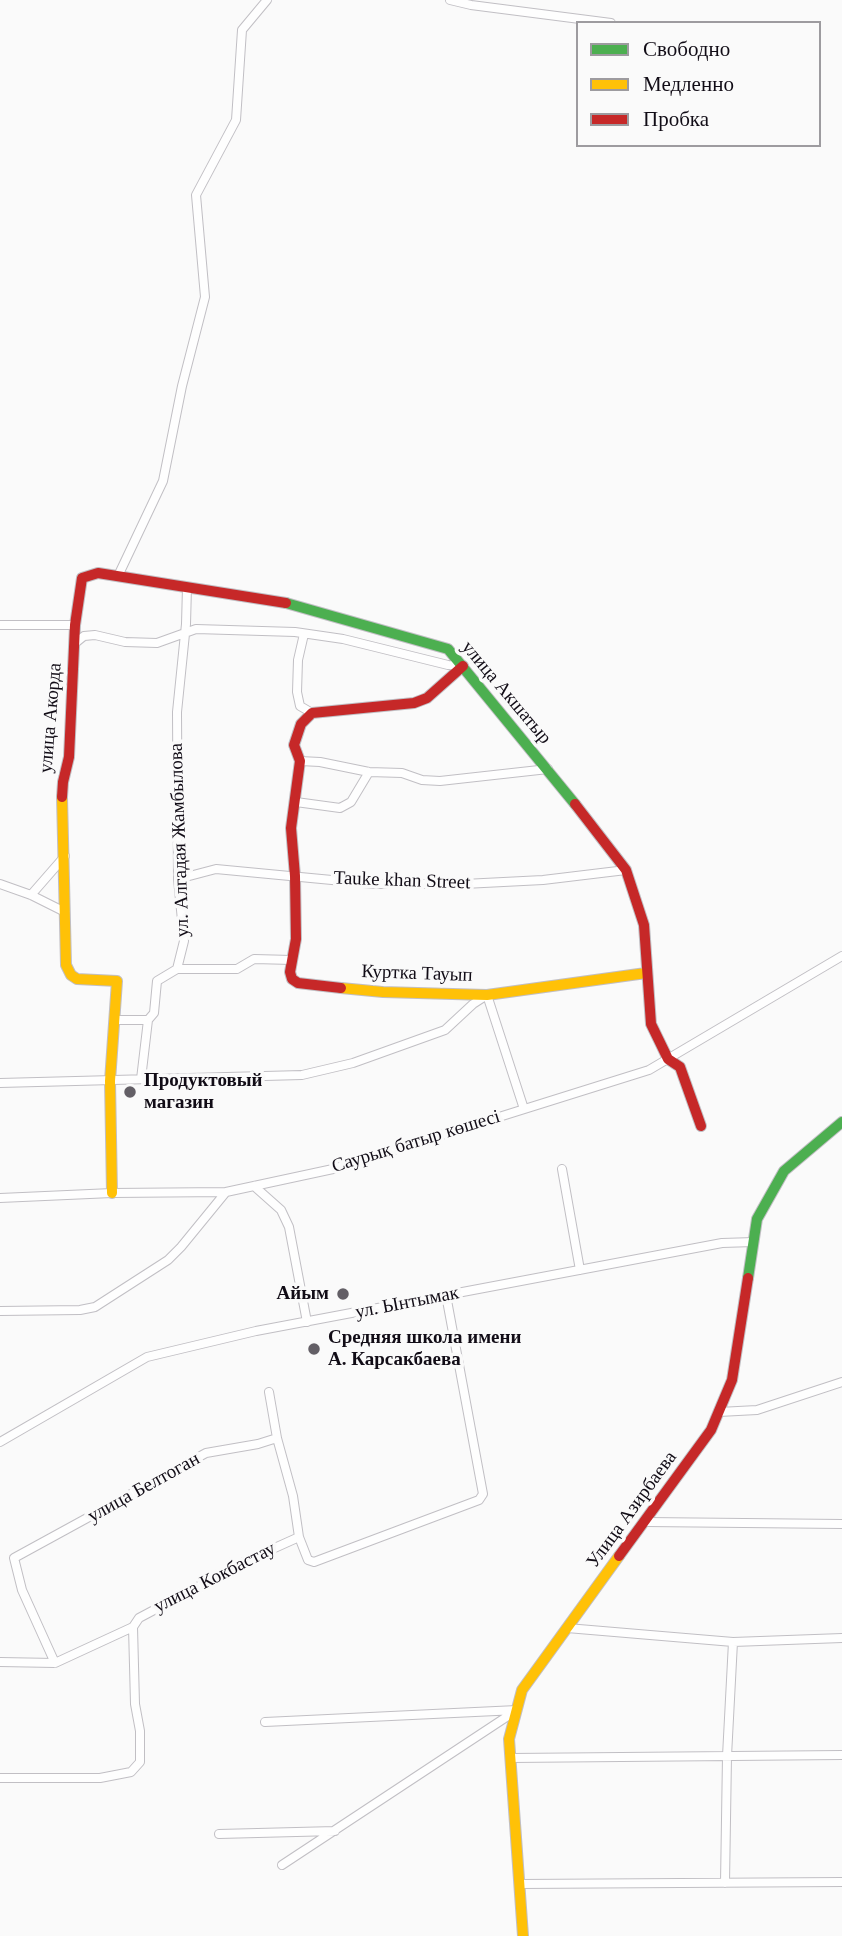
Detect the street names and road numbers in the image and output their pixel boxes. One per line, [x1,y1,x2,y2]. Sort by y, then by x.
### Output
street label: улица Акшатыр [456,637,556,749]
street label: улица Акорда [35,662,67,774]
street label: ул. Алгадая Жамбылова [165,743,195,937]
street label: Tauke khan Street [333,867,471,895]
street label: Куртка Тауып [361,961,473,987]
street label: Саурық батыр көшесі [329,1106,503,1178]
street label: ул. Ынтымак [353,1282,461,1324]
street label: Улица Азирбаева [582,1447,682,1573]
street label: улица Белтоган [84,1448,204,1528]
street label: улица Кокбастау [150,1537,280,1619]

